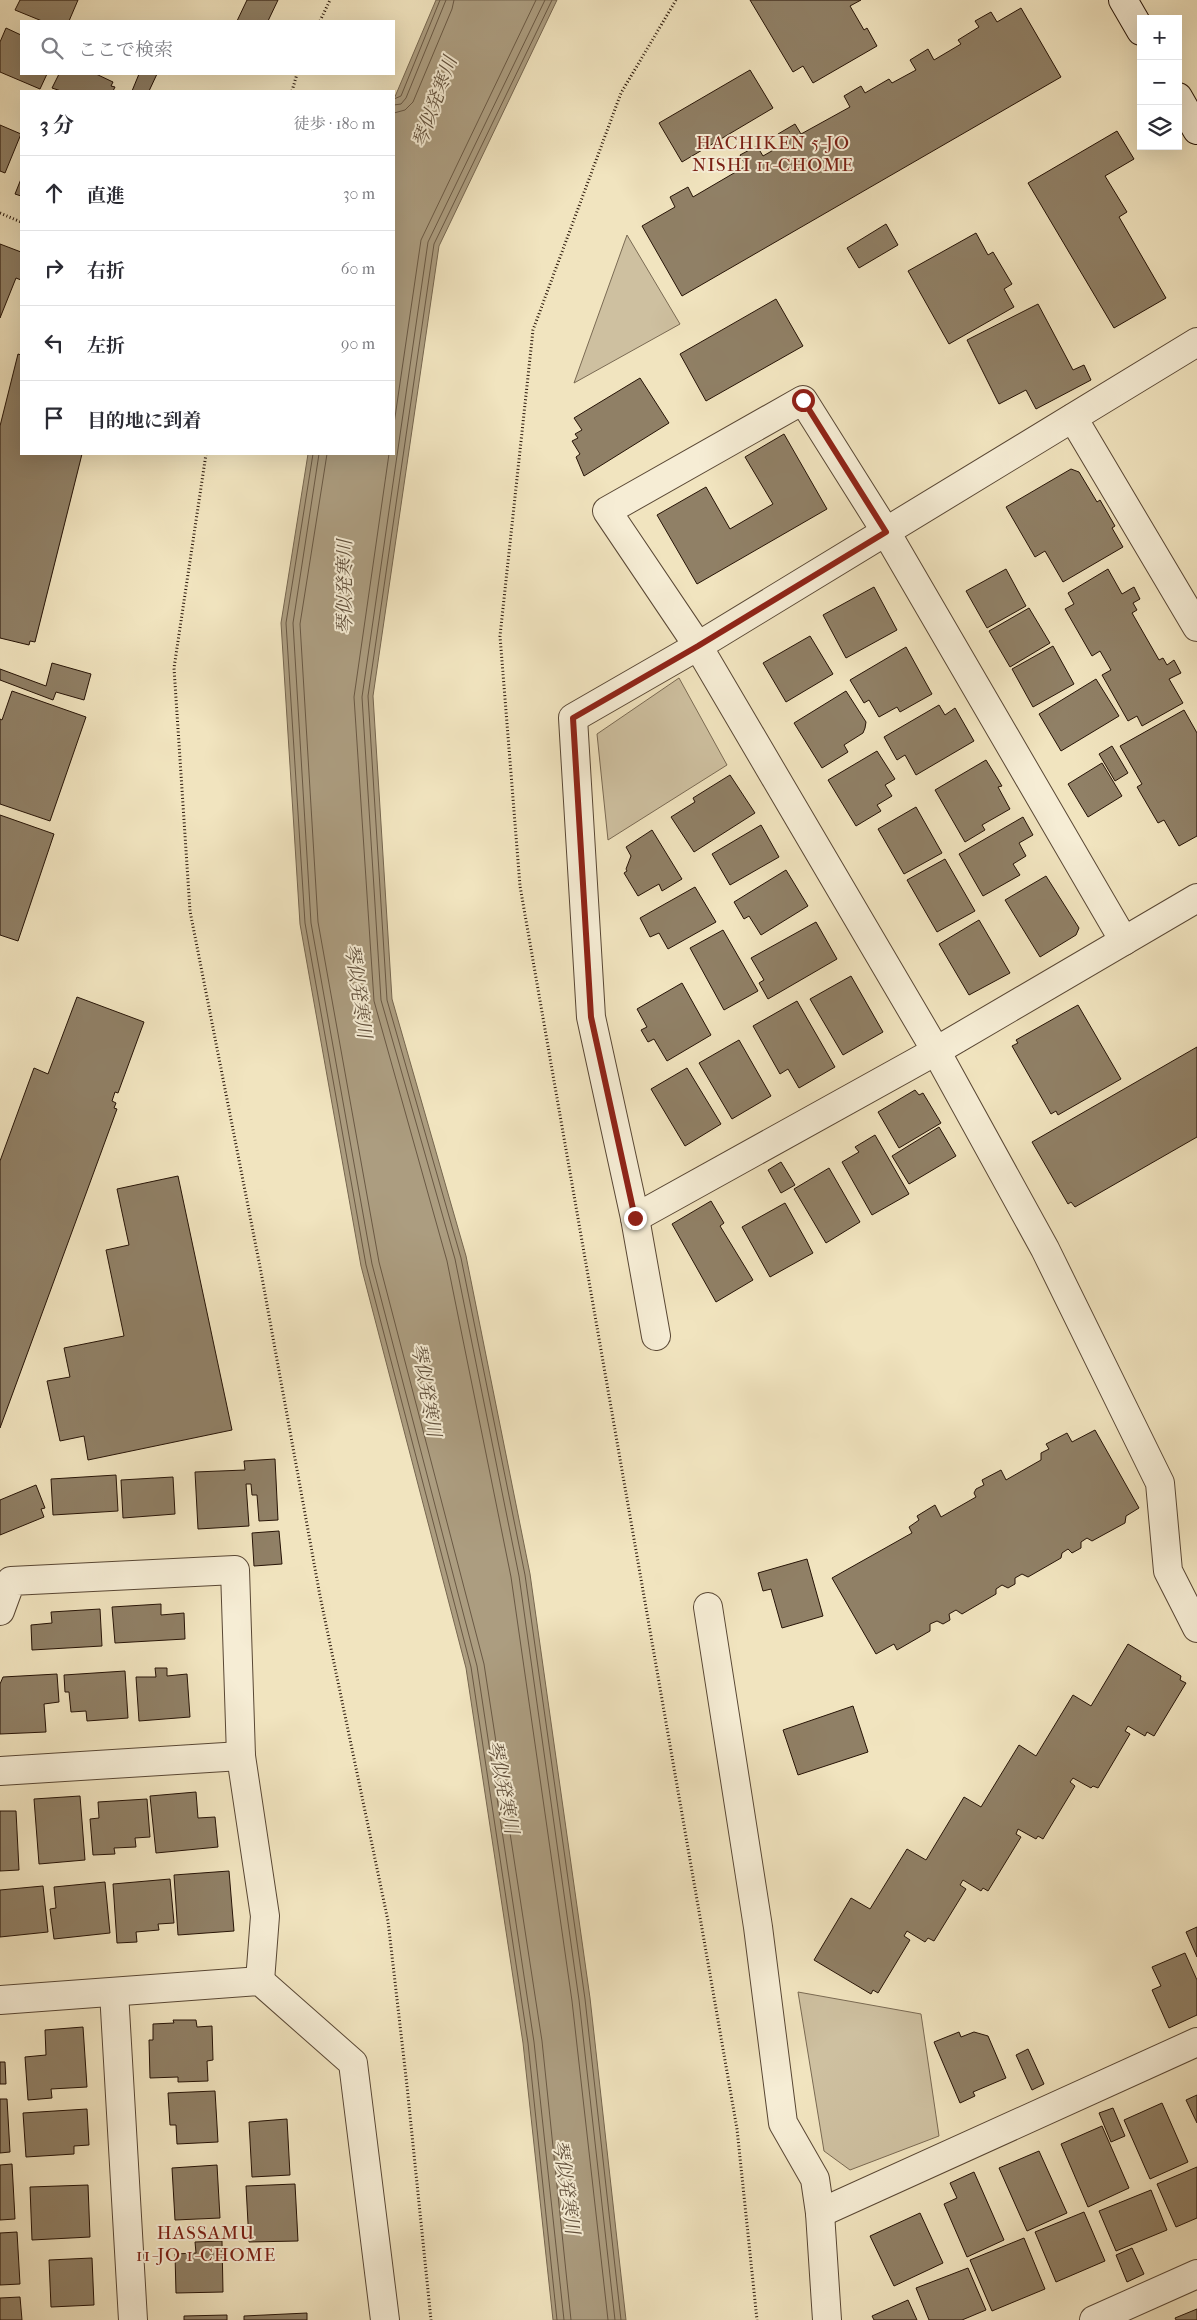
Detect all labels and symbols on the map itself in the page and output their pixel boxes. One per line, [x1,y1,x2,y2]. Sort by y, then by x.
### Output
water label: 琴似発寒川 [408,52,462,150]
district label: HACHIKEN 5-JO NISHI 11-CHOME [692,132,854,176]
route start [792,389,815,412]
water label: 琴似発寒川 [334,538,356,635]
water label: 琴似発寒川 [340,942,376,1042]
route end [624,1207,647,1230]
water label: 琴似発寒川 [407,1341,445,1441]
water label: 琴似発寒川 [483,1738,523,1838]
water label: 琴似発寒川 [548,2138,584,2238]
district label: HASSAMU 11-JO 1-CHOME [136,2222,276,2266]

